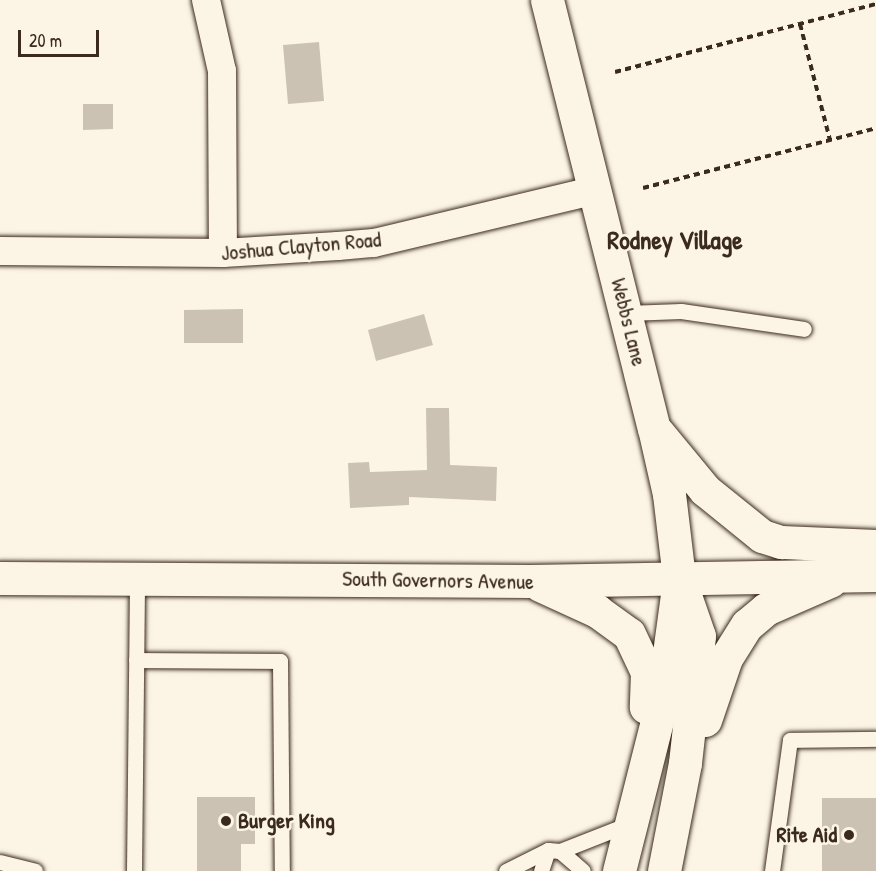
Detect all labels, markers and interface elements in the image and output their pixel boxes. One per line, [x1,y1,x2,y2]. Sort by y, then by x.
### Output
scale bar [21,18,102,56]
text: 20 m [29,28,62,53]
district label: Rodney Village [607,224,743,256]
street label: Joshua Clayton Road [220,226,382,266]
street label: Webbs Lane [605,275,653,369]
street label: South Governors Avenue [342,565,534,595]
place label: Burger King [238,808,335,834]
marker: Burger King [219,814,233,828]
place label: Rite Aid [776,822,837,848]
marker: Rite Aid [842,828,856,842]

